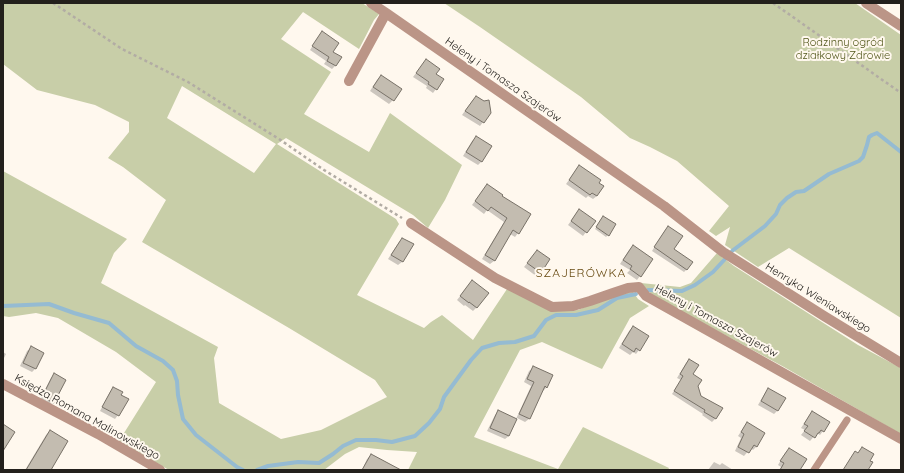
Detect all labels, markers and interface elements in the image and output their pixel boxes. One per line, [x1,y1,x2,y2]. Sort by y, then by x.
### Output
street label: Heleny i Tomasza Szajerów [442,35,564,125]
park label: Rodzinny ogród działkowy Zdrowie [796,36,890,62]
street label: Henryka Wieniawskiego [763,260,873,336]
district label: SZAJERÓWKA [536,266,626,280]
street label: Heleny i Tomasza Szajerów [652,282,780,360]
street label: Księdza Romana Malinowskiego [12,371,162,463]

